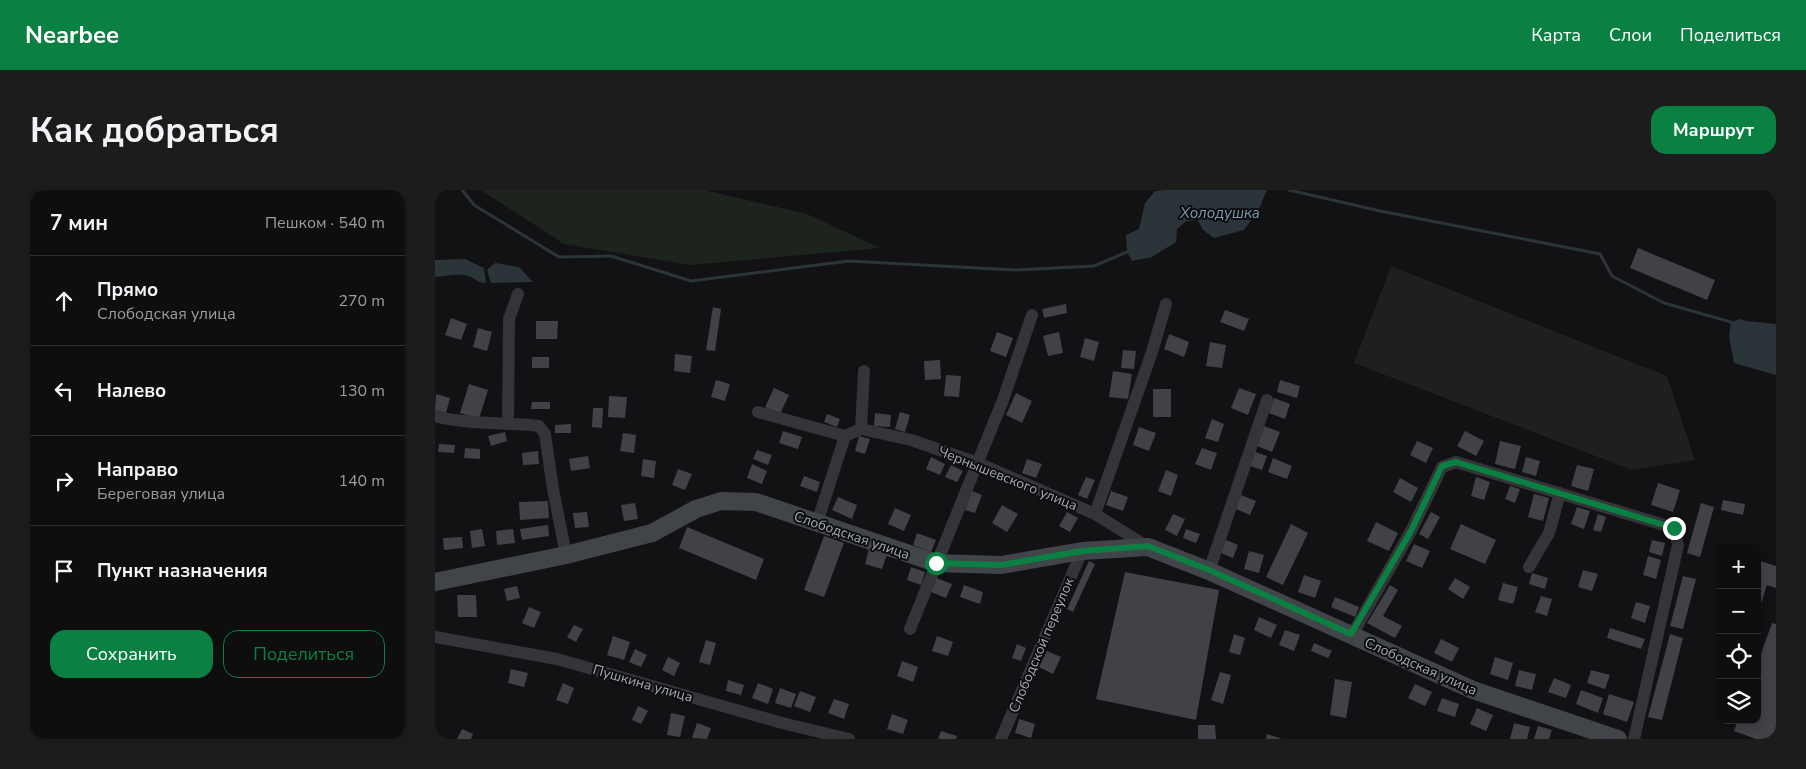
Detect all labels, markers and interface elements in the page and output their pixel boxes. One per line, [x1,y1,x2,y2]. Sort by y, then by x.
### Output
text: Nearbee [25,19,119,51]
text: Карта [1531,23,1581,47]
text: Слои [1609,23,1652,47]
text: Поделиться [1680,23,1781,47]
button: Маршрут [1651,106,1776,154]
text: Как добраться [30,107,279,154]
water label: Холодушка [1179,203,1260,223]
text: 7 мин [50,209,108,237]
text: Пешком · 540 m [265,212,385,234]
text: Прямо [97,277,158,303]
icon: ahead [50,287,78,315]
text: 270 m [338,290,385,312]
text: Слободская улица [97,303,236,325]
icon: left [50,377,78,405]
text: Налево [97,378,166,404]
text: 130 m [338,380,385,402]
street label: Чернышевского улица [935,442,1080,515]
text: Направо [97,457,178,483]
icon: right [50,467,78,495]
text: 140 m [338,470,385,492]
text: Береговая улица [97,483,225,505]
street label: Слободская улица [791,507,912,564]
route end [1663,517,1686,540]
map controls [1716,544,1761,724]
button: + [1716,544,1761,589]
route start [925,552,948,575]
icon: arrive [50,557,78,585]
text: Пункт назначения [97,558,268,584]
street label: Слободской переулок [1004,574,1079,716]
button: − [1716,589,1761,634]
button: Сохранить [50,630,213,678]
button: Поделиться [223,630,385,678]
street label: Слободская улица [1362,633,1480,700]
button: locate [1716,634,1761,679]
street label: Пушкина улица [591,660,695,707]
button: layers [1716,679,1761,724]

